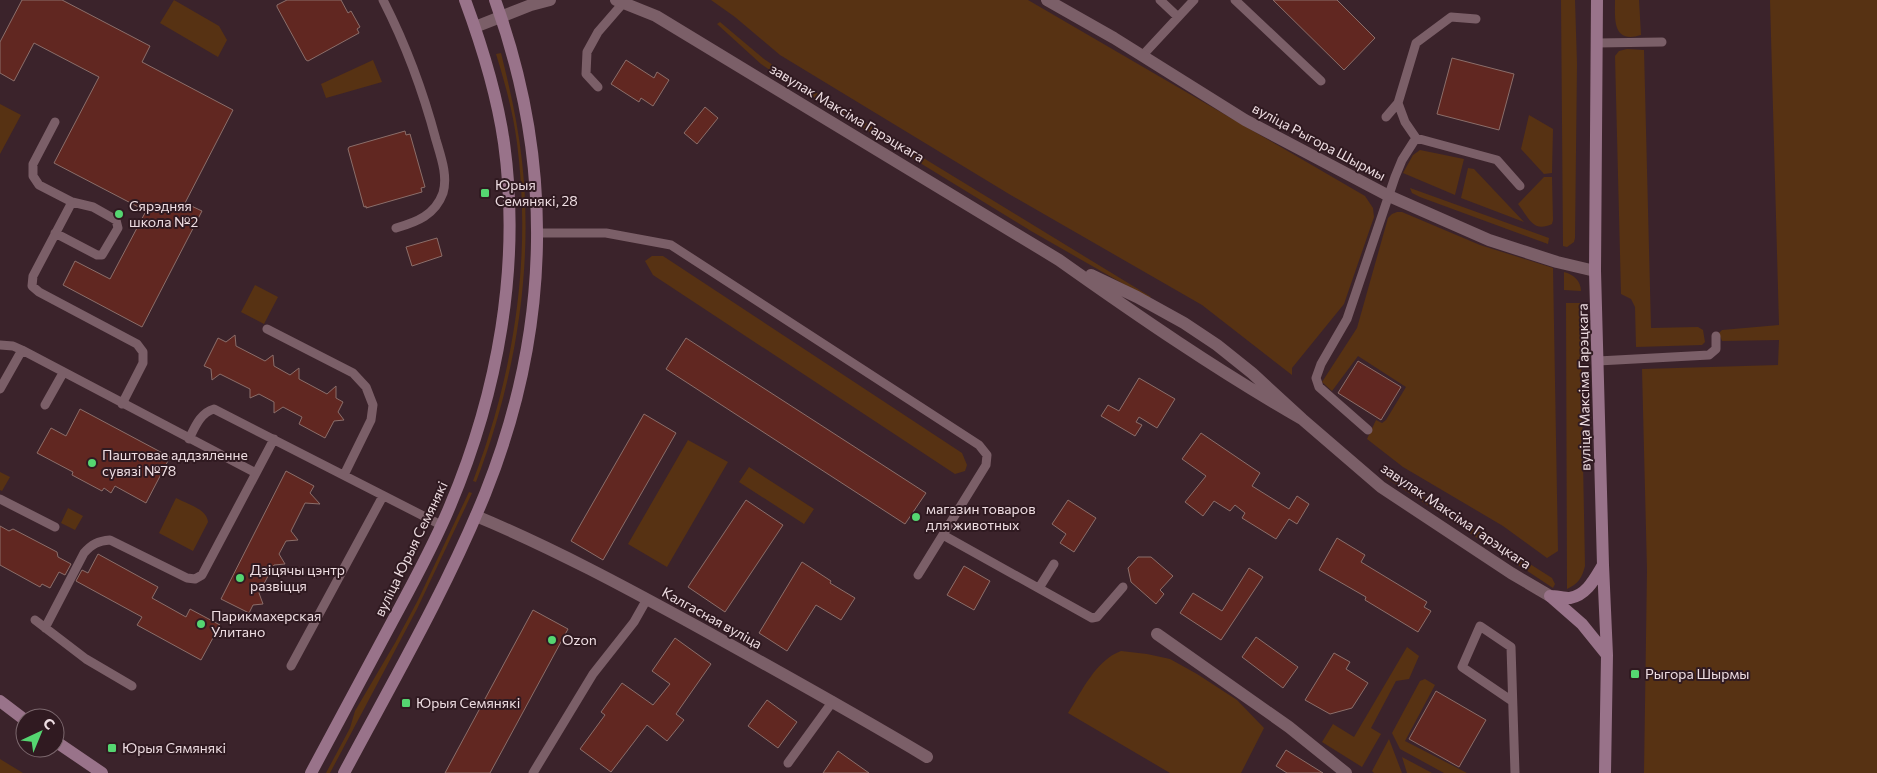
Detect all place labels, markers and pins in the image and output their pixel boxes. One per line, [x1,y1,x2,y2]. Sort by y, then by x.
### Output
place label: Юрыя Семянякі, 28 [495,176,578,209]
marker: Юрыя Семянякі, 28 [479,187,491,199]
place label: Сярэдняя школа №2 [129,197,198,230]
marker: Сярэдняя школа №2 [113,208,125,220]
place label: Паштовае аддзяленне сувязі №78 [102,446,248,479]
marker: Паштовае аддзяленне сувязі №78 [86,457,98,469]
place label: магазин товаров для животных [926,500,1036,533]
marker: магазин товаров для животных [910,511,922,523]
place label: Дзіцячы цэнтр развіцця [250,561,345,594]
marker: Дзіцячы цэнтр развіцця [234,572,246,584]
place label: Парикмахерская Улитано [211,607,321,640]
marker: Парикмахерская Улитано [195,618,207,630]
place label: Ozon [562,631,597,648]
marker: Ozon [546,634,558,646]
place label: Рыгора Шырмы [1645,665,1750,682]
marker: Рыгора Шырмы [1629,668,1641,680]
place label: Юрыя Семянякі [416,694,520,711]
marker: Юрыя Семянякі [400,697,412,709]
place label: Юрыя Сямянякі [122,739,226,756]
marker: Юрыя Сямянякі [106,742,118,754]

